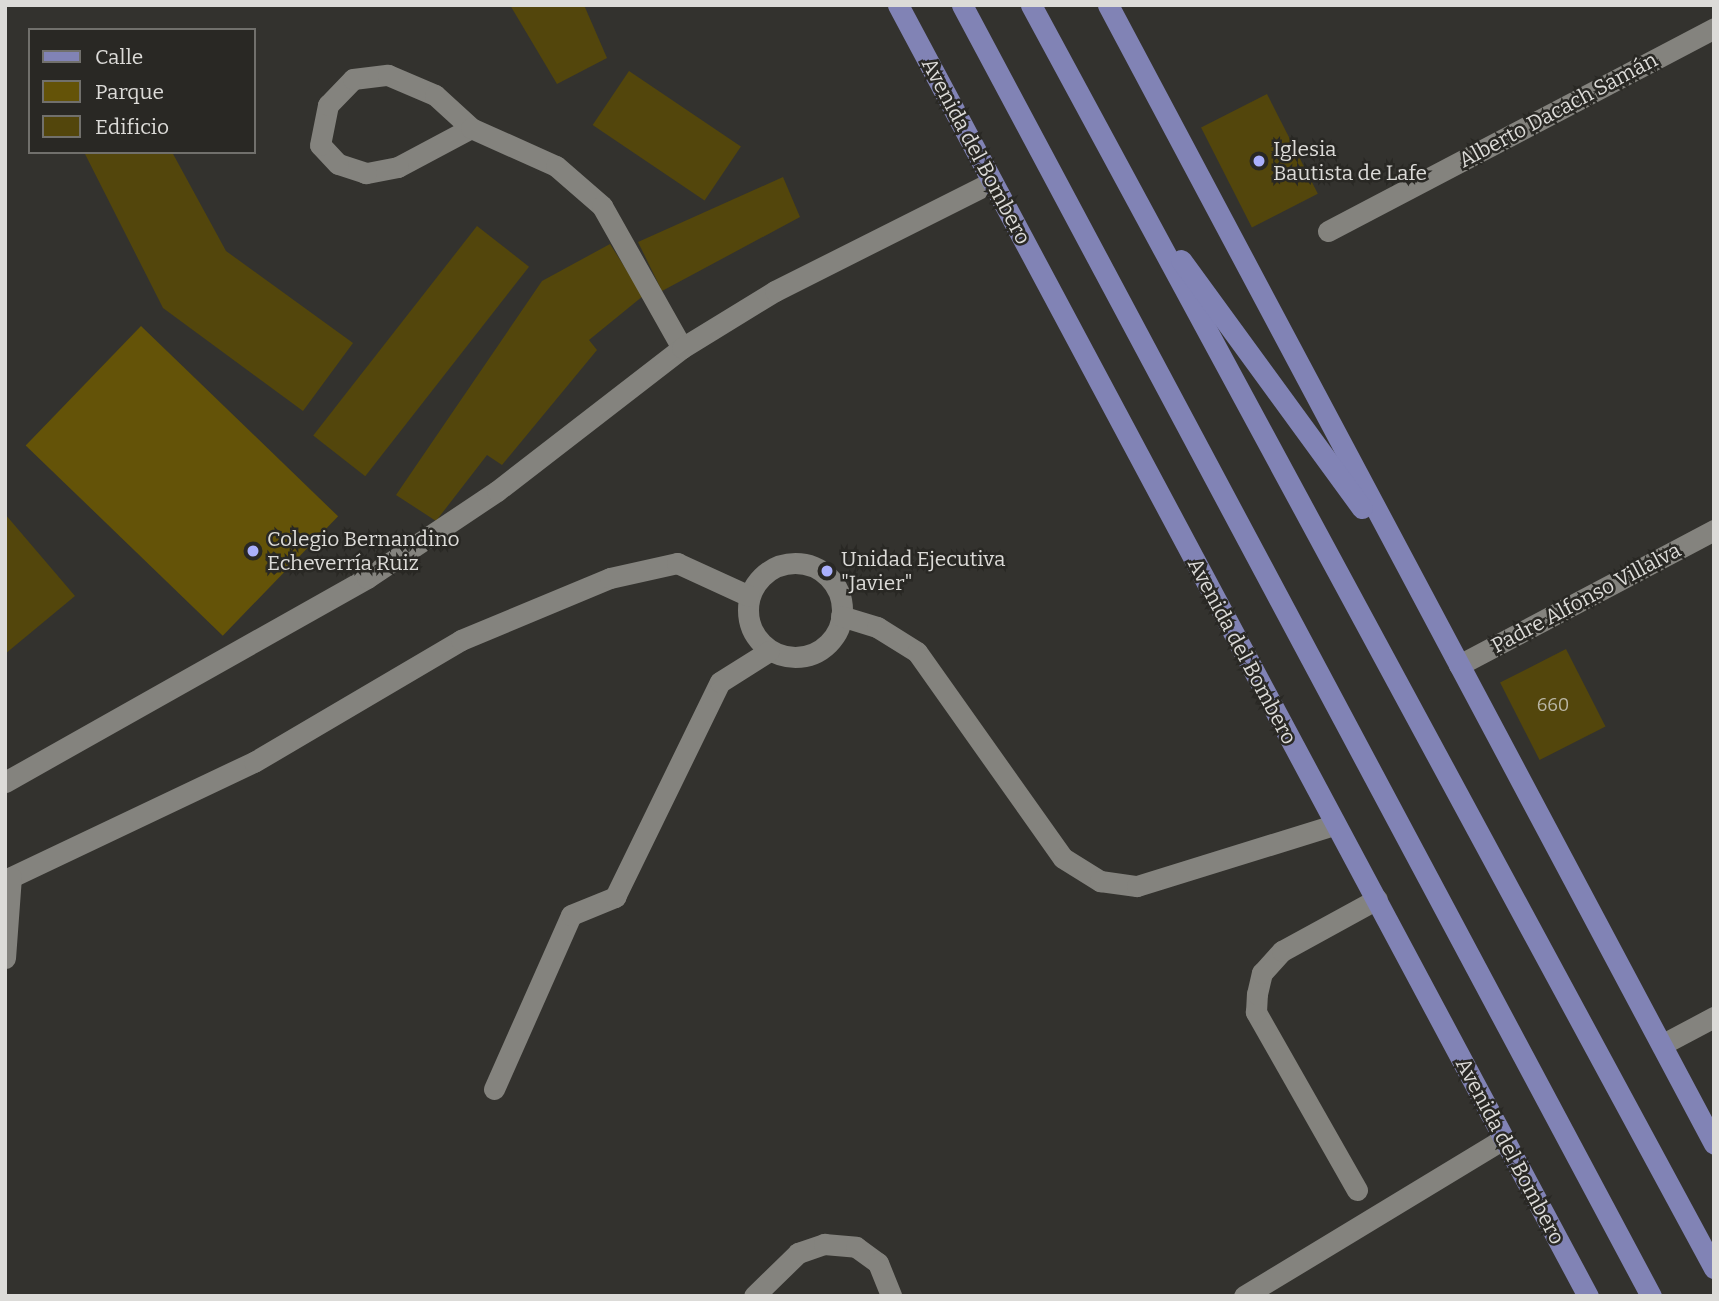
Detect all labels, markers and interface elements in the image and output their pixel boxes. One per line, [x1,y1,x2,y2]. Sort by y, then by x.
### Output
legend [28,28,256,154]
text: Calle [95,44,143,70]
street label: Alberto Dacach Samán [1454,47,1662,173]
street label: Avenida del Bombero [916,53,1036,249]
text: Parque [95,79,164,105]
text: Edificio [95,114,169,140]
place label: Iglesia Bautista de Lafe [1273,136,1427,186]
marker: Iglesia Bautista de Lafe [1251,153,1267,169]
place label: Colegio Bernandino Echeverría Ruiz [267,526,460,576]
street label: Padre Alfonso Villalva [1487,537,1685,659]
marker: Colegio Bernandino Echeverría Ruiz [245,543,261,559]
place label: Unidad Ejecutiva "Javier" [841,546,1005,596]
street label: Avenida del Bombero [1182,553,1302,749]
marker: Unidad Ejecutiva "Javier" [819,563,835,579]
house number: 660 [1537,694,1569,716]
street label: Avenida del Bombero [1450,1053,1570,1249]

